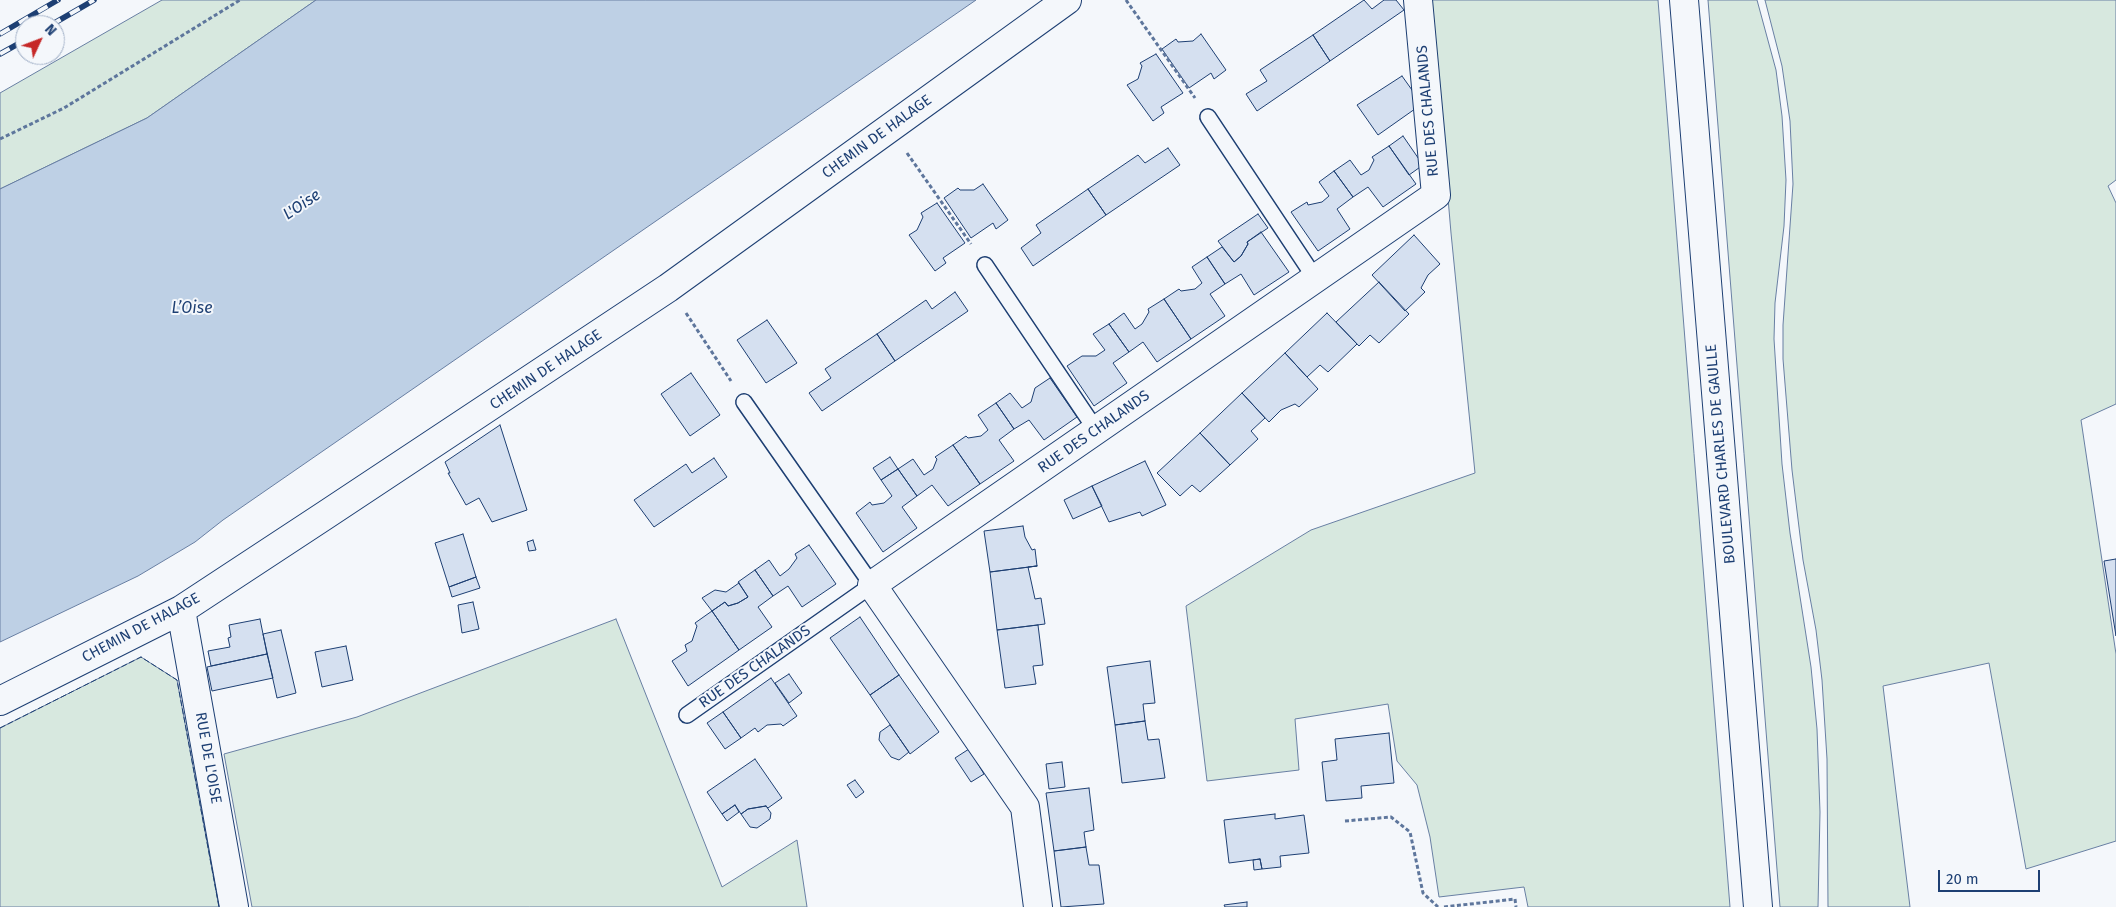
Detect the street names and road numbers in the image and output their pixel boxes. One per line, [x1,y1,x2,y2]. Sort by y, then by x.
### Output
street label: RUE DES CHALANDS [1413,45,1443,177]
street label: CHEMIN DE HALAGE [819,91,935,183]
street label: CHEMIN DE HALAGE [487,326,605,414]
street label: BOULEVARD CHARLES DE GAULLE [1702,343,1740,565]
street label: RUE DES CHALANDS [1035,387,1153,477]
street label: CHEMIN DE HALAGE [79,589,203,667]
street label: RUE DES CHALANDS [696,622,814,712]
street label: RUE DE L'OISE [191,711,225,805]

